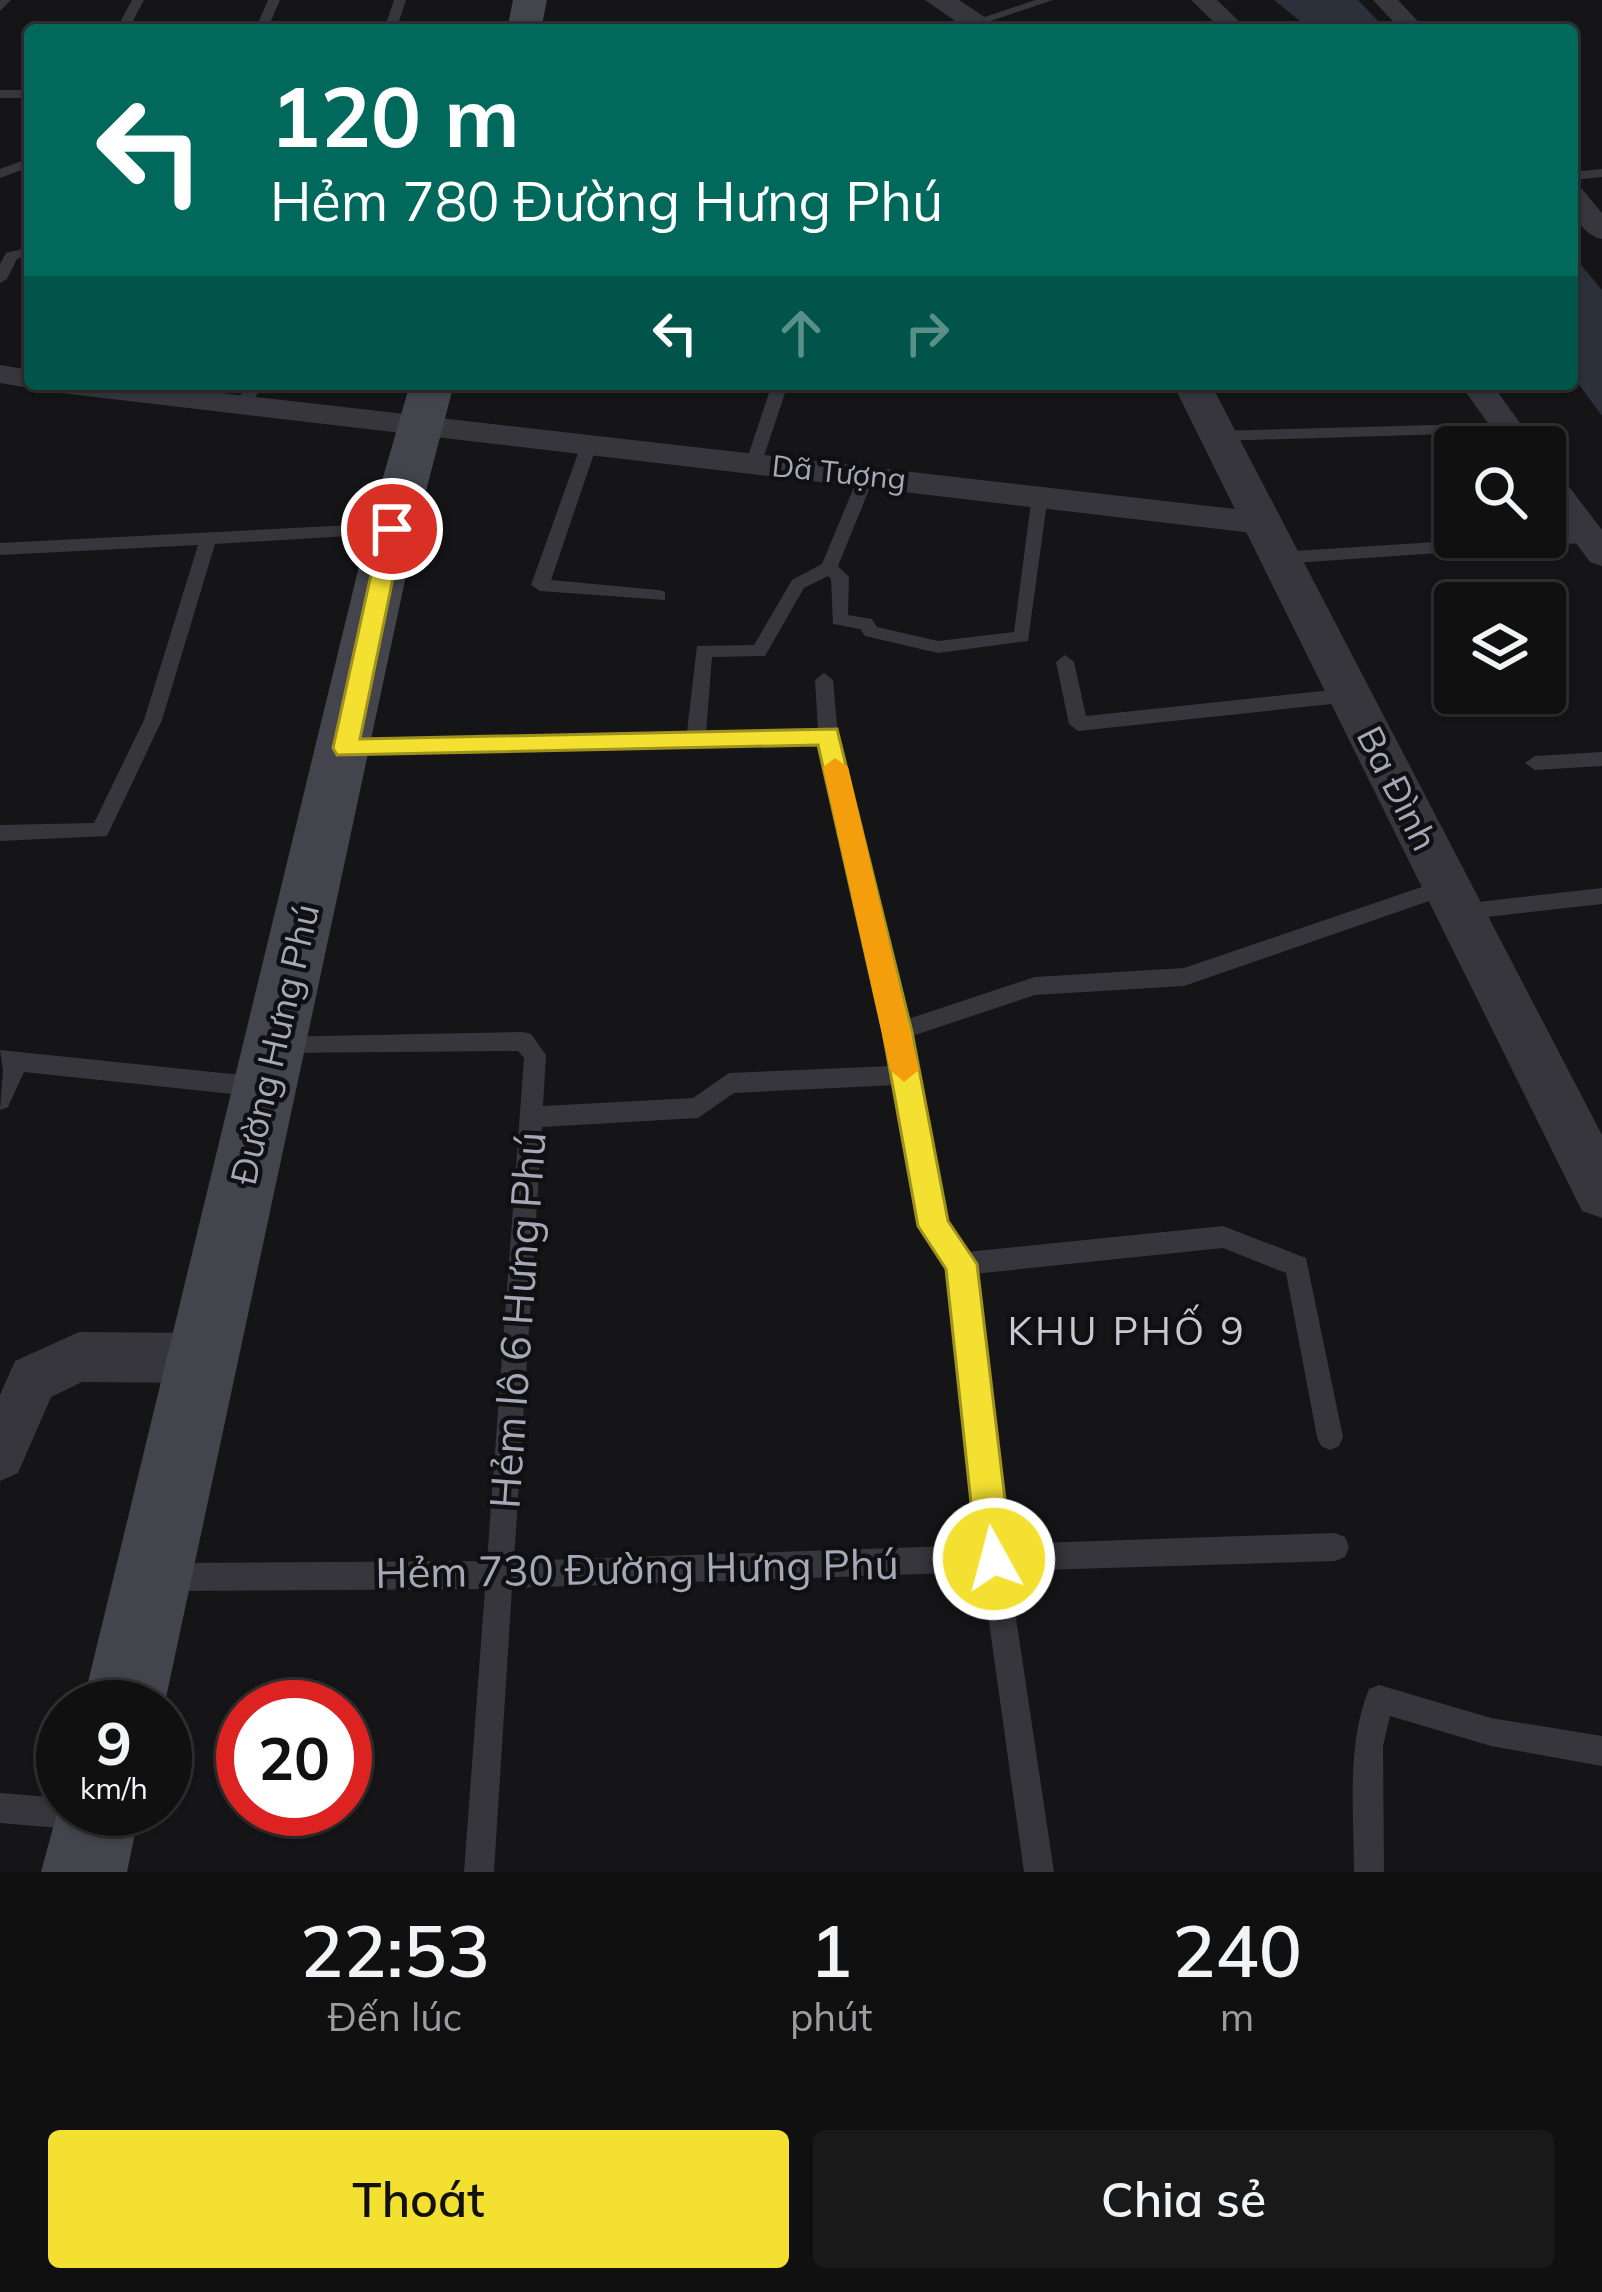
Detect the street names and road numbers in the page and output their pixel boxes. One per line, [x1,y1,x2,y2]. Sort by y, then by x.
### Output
street label: Dã Tượng [770,446,908,498]
street label: Ba Đình [1348,718,1448,858]
street label: Đường Hưng Phú [220,899,328,1189]
street label: Hẻm lô 6 Hưng Phú [477,1130,557,1510]
street label: Hẻm 730 Đường Hưng Phú [375,1537,899,1599]

